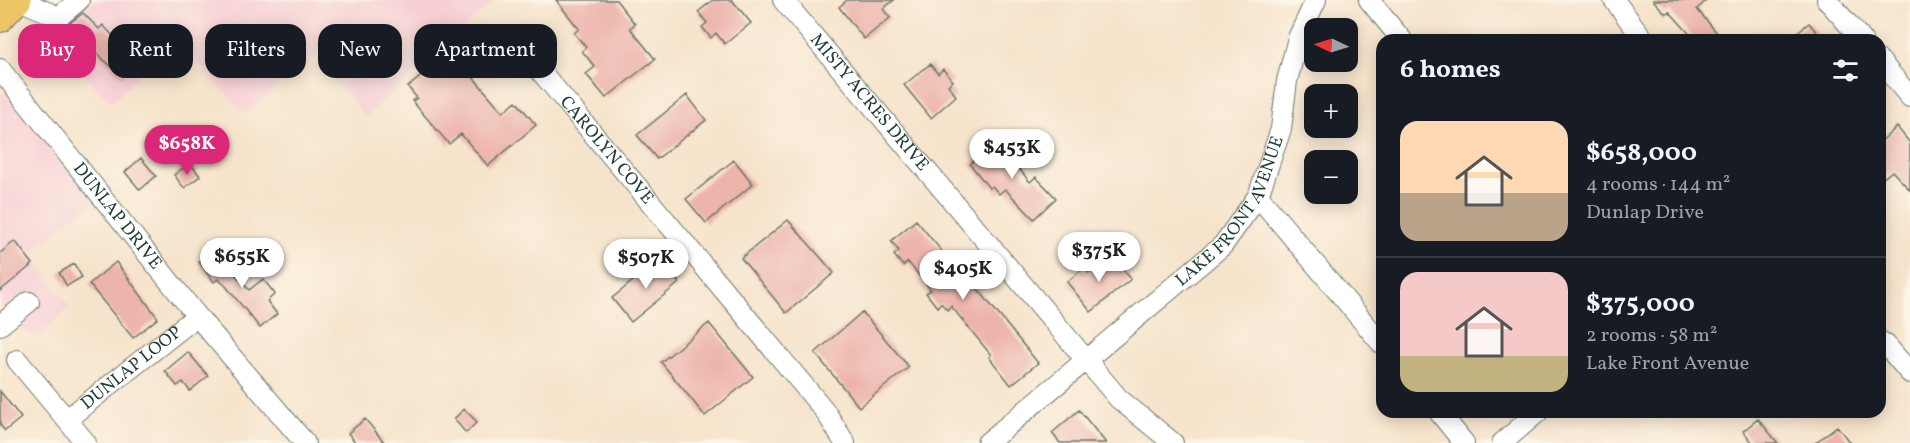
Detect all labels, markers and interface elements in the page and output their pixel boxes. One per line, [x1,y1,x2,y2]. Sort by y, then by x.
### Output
north arrow [1304,18,1358,72]
map controls [1304,18,1358,204]
chip: Buy [18,24,96,78]
chip: Rent [108,24,193,78]
chip: Filters [205,24,306,78]
chip: New [318,24,402,78]
chip: Apartment [414,24,557,78]
street label: MISTY ACRES DRIVE [804,28,935,177]
text: 6 homes [1400,52,1501,88]
icon: filters [1829,54,1862,87]
button: + [1304,84,1358,138]
street label: CAROLYN COVE [554,90,660,210]
pin: $658K [145,125,229,176]
pin: $453K [970,129,1054,180]
text: $658K [158,130,216,158]
street label: LAKE FRONT AVENUE [1170,133,1290,292]
text: $453K [983,134,1041,162]
text: $658,000 [1586,135,1697,171]
icon: home [1448,145,1520,217]
button: − [1304,150,1358,204]
street label: DUNLAP DRIVE [67,157,168,275]
text: 4 rooms · 144 m² [1586,171,1731,199]
text: Dunlap Drive [1586,199,1704,227]
pin: $375K [1057,232,1141,283]
text: $375K [1071,237,1127,265]
pin: $655K [200,238,284,289]
pin: $507K [604,239,688,290]
text: $655K [214,243,270,271]
text: $507K [618,244,674,272]
pin: $405K [921,250,1005,301]
text: $405K [933,255,993,283]
text: $375,000 [1586,286,1695,322]
icon: home [1448,296,1520,368]
street label: DUNLAP LOOP [76,320,187,416]
text: 2 rooms · 58 m² [1586,322,1717,350]
text: Lake Front Avenue [1586,350,1749,378]

